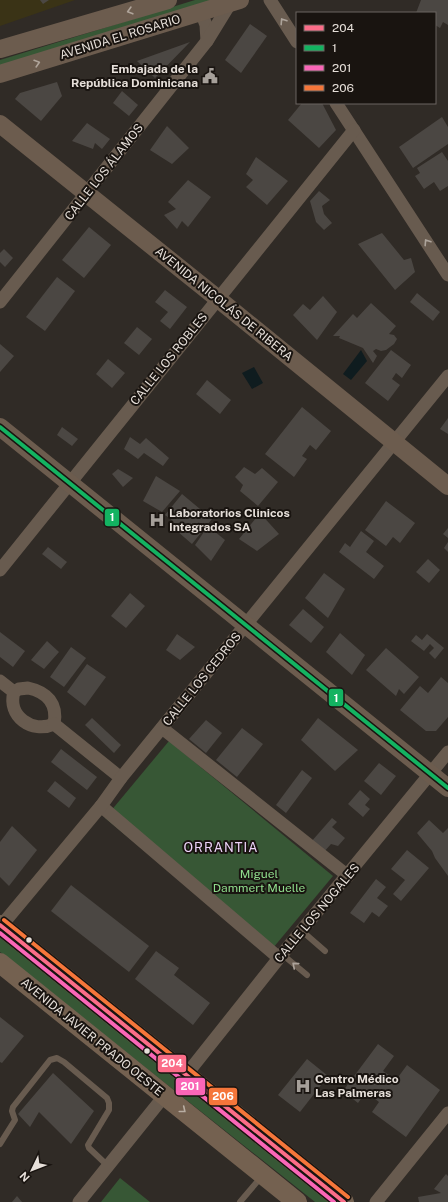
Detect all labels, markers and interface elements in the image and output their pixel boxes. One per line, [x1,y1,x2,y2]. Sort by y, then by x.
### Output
one-way arrow [127,6,134,15]
street label: AVENIDA EL ROSARIO [58,12,182,62]
legend [296,12,436,104]
one-way arrow [280,18,288,25]
text: 204 [332,21,354,35]
text: 1 [332,41,337,55]
one-way arrow [34,59,41,68]
text: 201 [332,61,351,75]
place label: Embajada de la República Dominicana [71,62,198,90]
public building icon: Embajada de la República Dominicana [201,67,219,85]
text: 206 [332,81,354,95]
street label: CALLE LOS ÁLAMOS [62,121,146,223]
one-way arrow [424,239,432,246]
street label: AVENIDA NICOLÁS DE RIBERA [152,244,296,364]
street label: CALLE LOS ROBLES [127,310,211,408]
place label: Laboratorios Clinicos Integrados SA [169,506,290,534]
line badge: 1 [104,508,120,527]
text: 1 [110,511,114,523]
hospital icon: Laboratorios Clinicos Integrados SA [148,511,166,529]
street label: CALLE LOS CEDROS [160,629,244,729]
line badge: 1 [328,688,344,707]
text: 1 [334,692,338,704]
district label: ORRANTIA [184,840,258,855]
street label: CALLE LOS NOGALES [271,861,363,965]
park label: Miguel Dammert Muelle [213,867,305,895]
unlabelled marker [24,935,34,945]
one-way arrow [292,963,299,970]
street label: AVENIDA JAVIER PRADO OESTE [18,975,166,1099]
unlabelled marker [142,1046,152,1056]
line badge: 204 [157,1054,187,1073]
text: 204 [161,1057,183,1069]
place label: Centro Médico Las Palmeras [315,1072,399,1100]
line badge: 201 [175,1077,206,1096]
hospital icon: Centro Médico Las Palmeras [294,1077,312,1095]
text: 201 [181,1080,199,1092]
line badge: 206 [208,1087,238,1106]
text: 206 [212,1090,234,1102]
one-way arrow [178,1106,186,1113]
north arrow [12,1150,52,1190]
text: N [17,1170,32,1184]

